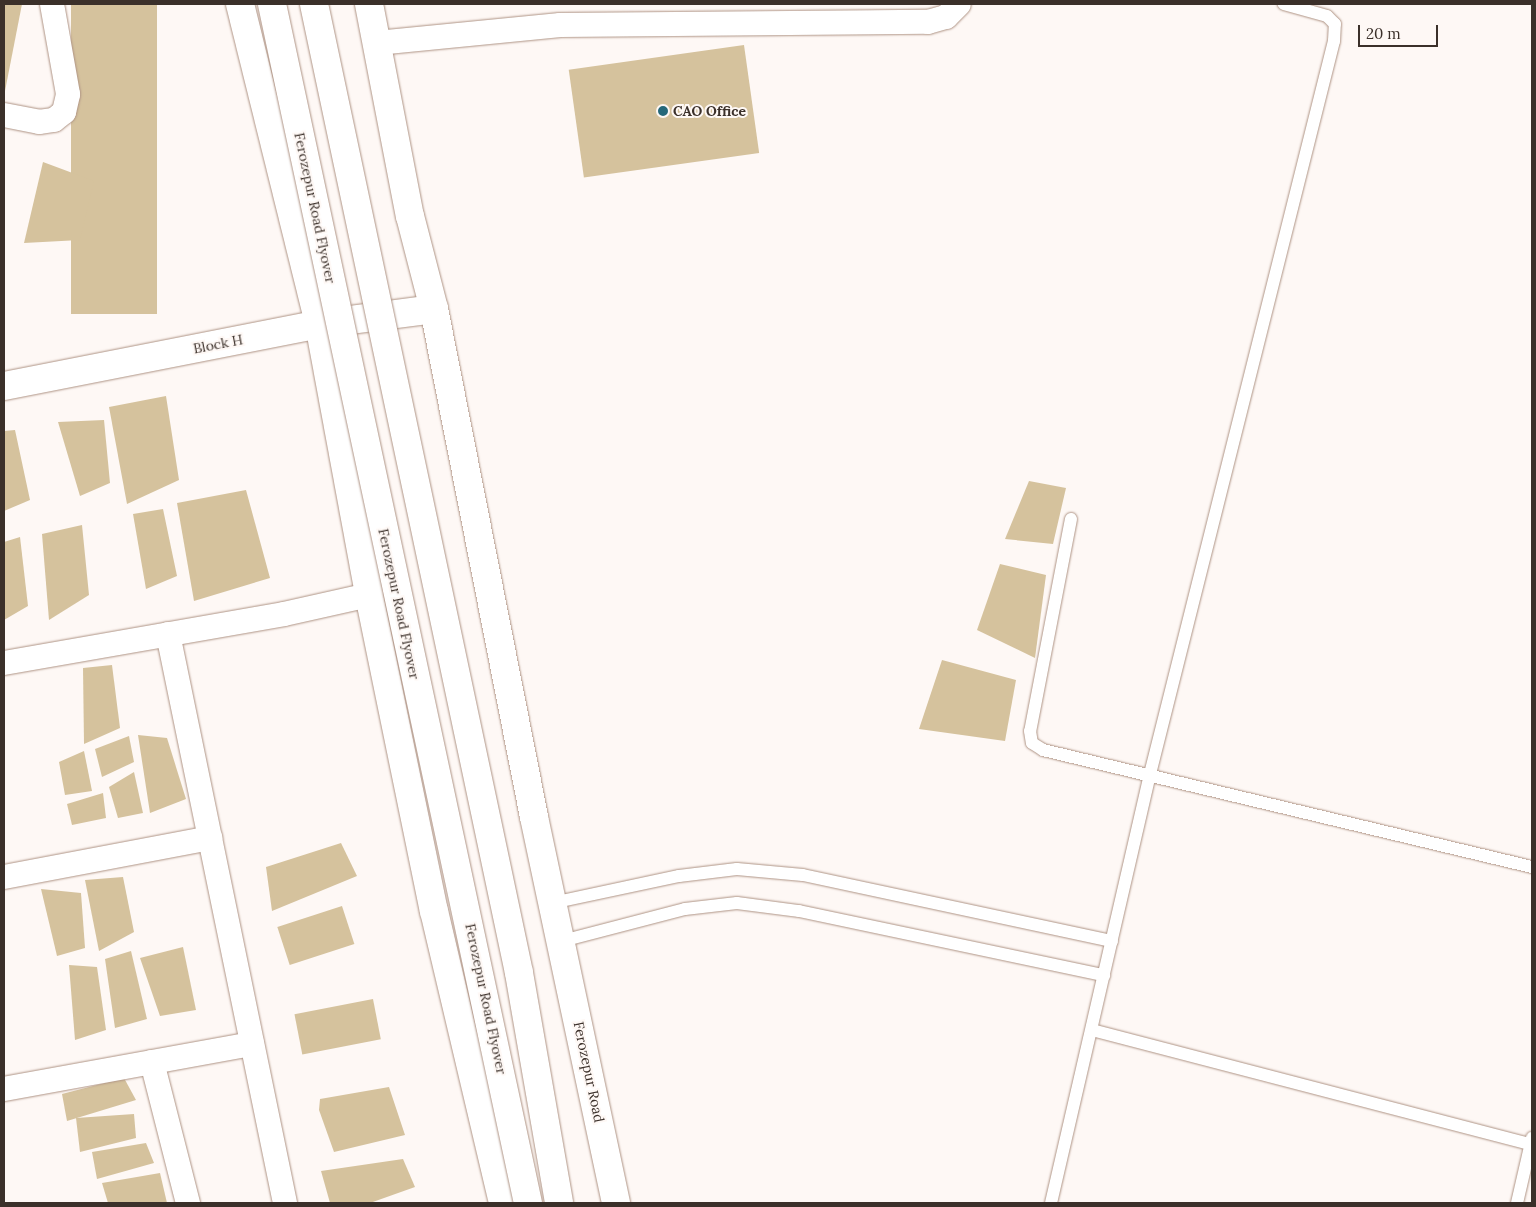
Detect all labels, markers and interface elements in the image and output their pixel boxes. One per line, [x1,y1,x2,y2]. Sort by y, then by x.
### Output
scale bar [1361,15,1441,47]
text: 20 m [1366,24,1401,43]
place label: CAO Office [673,103,746,119]
marker: CAO Office [657,105,669,117]
street label: Ferozepur Road Flyover [291,131,339,285]
street label: Block H [192,331,244,357]
street label: Ferozepur Road Flyover [375,527,423,681]
street label: Ferozepur Road Flyover [462,922,510,1076]
street label: Ferozepur Road [570,1020,608,1124]

